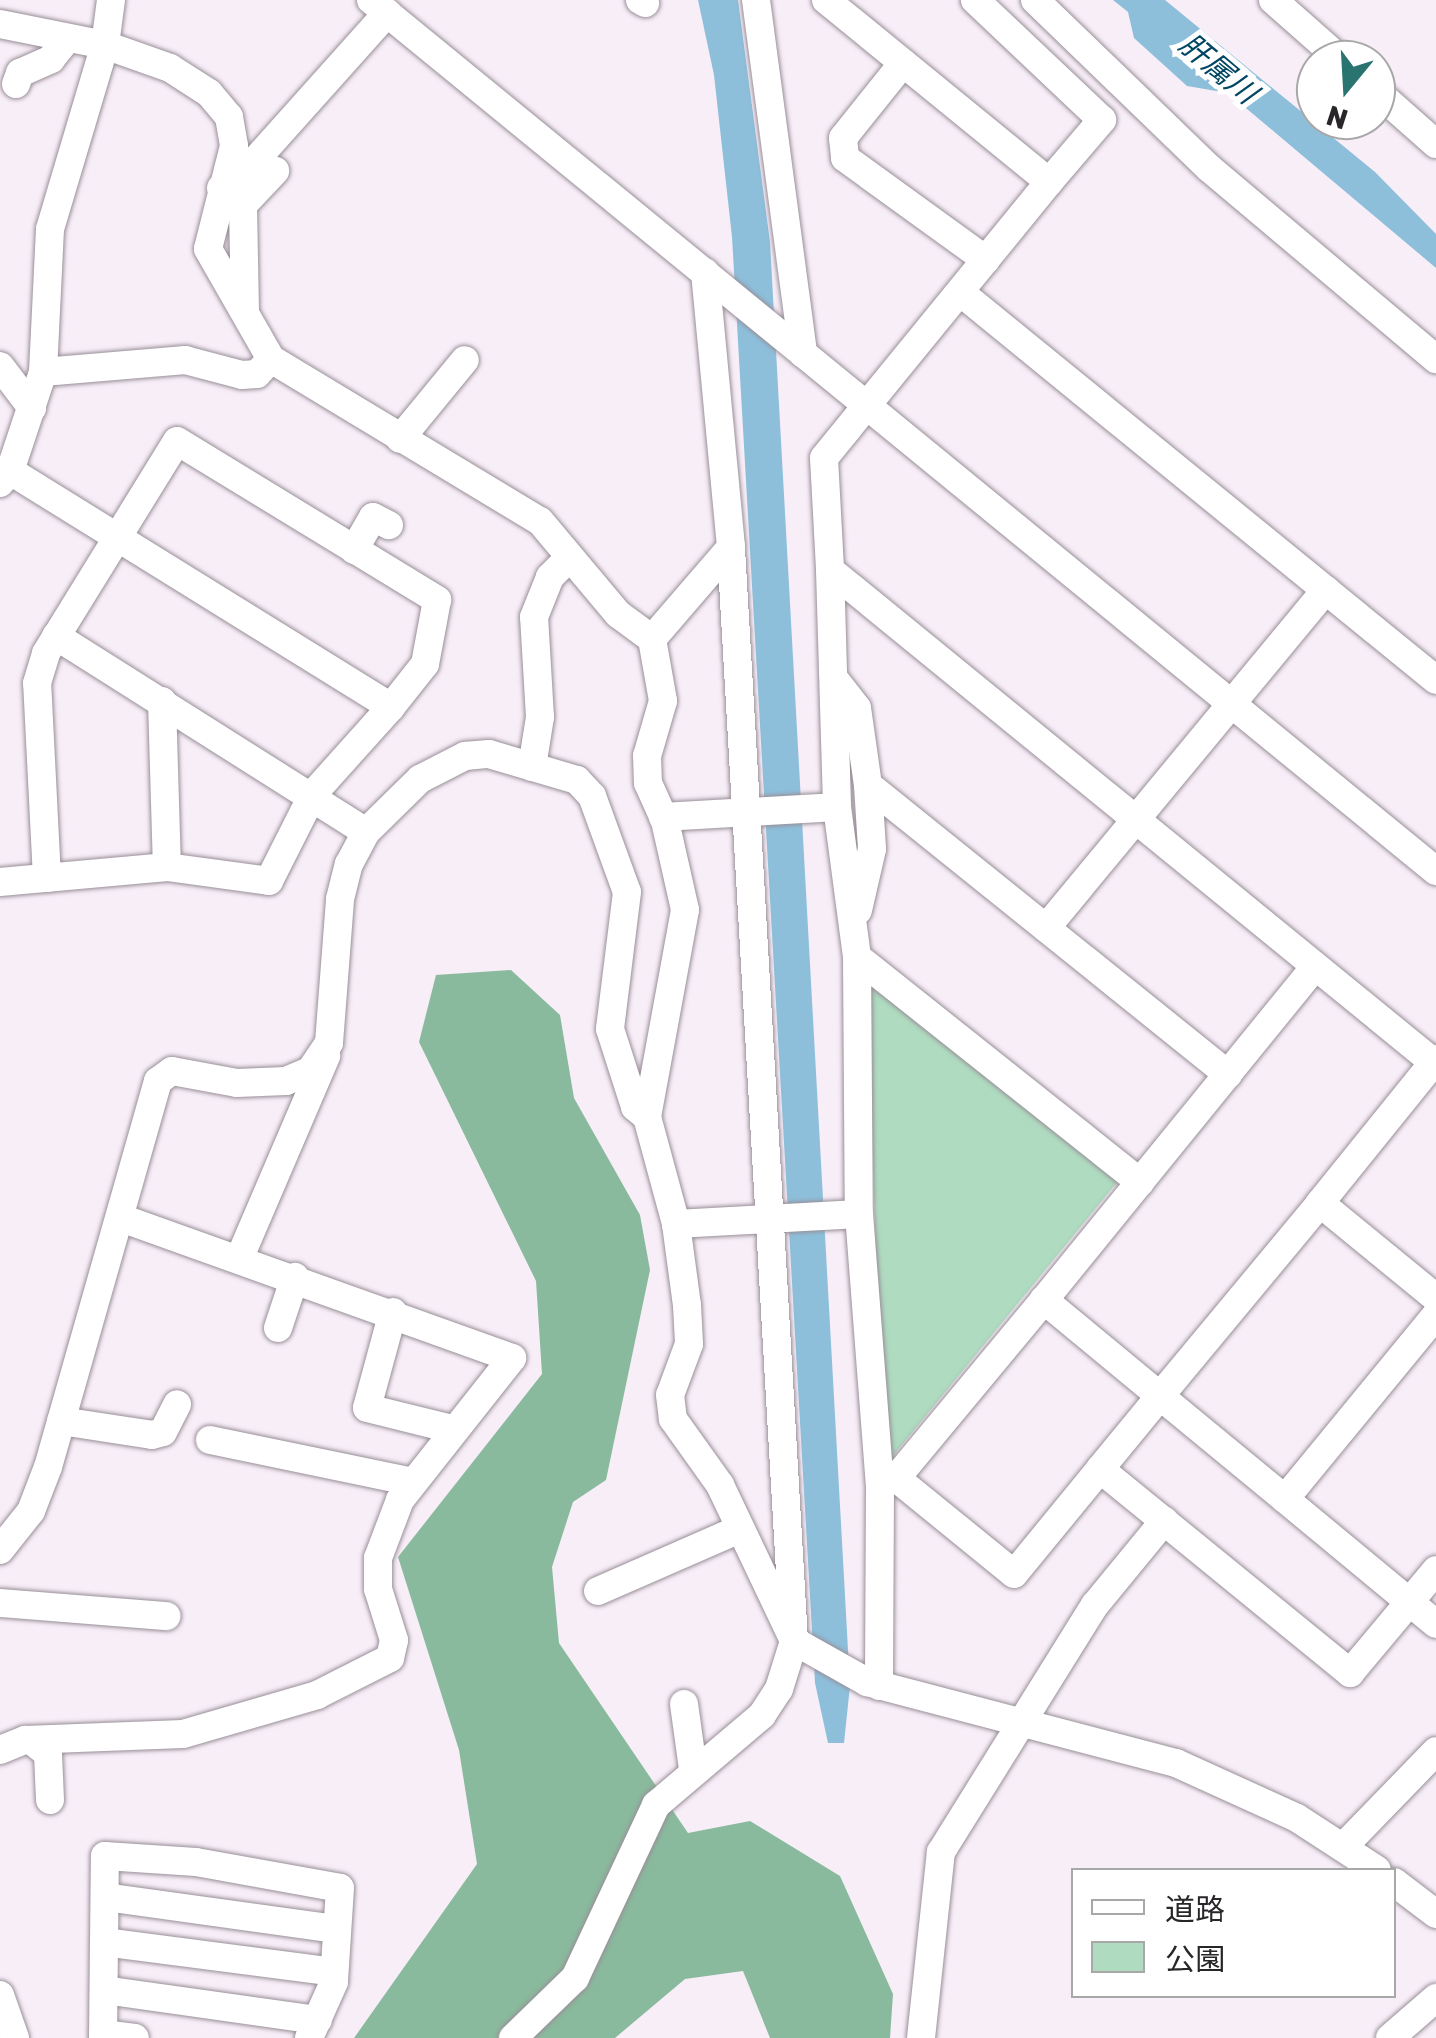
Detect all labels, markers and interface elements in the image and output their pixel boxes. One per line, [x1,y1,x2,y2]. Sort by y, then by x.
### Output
water label: 肝属川 [1172,26,1264,112]
north arrow [1296,40,1396,140]
text: N [1323,98,1352,136]
legend [1071,1868,1396,1998]
text: 道路 [1165,1892,1225,1928]
text: 公園 [1165,1942,1225,1978]

